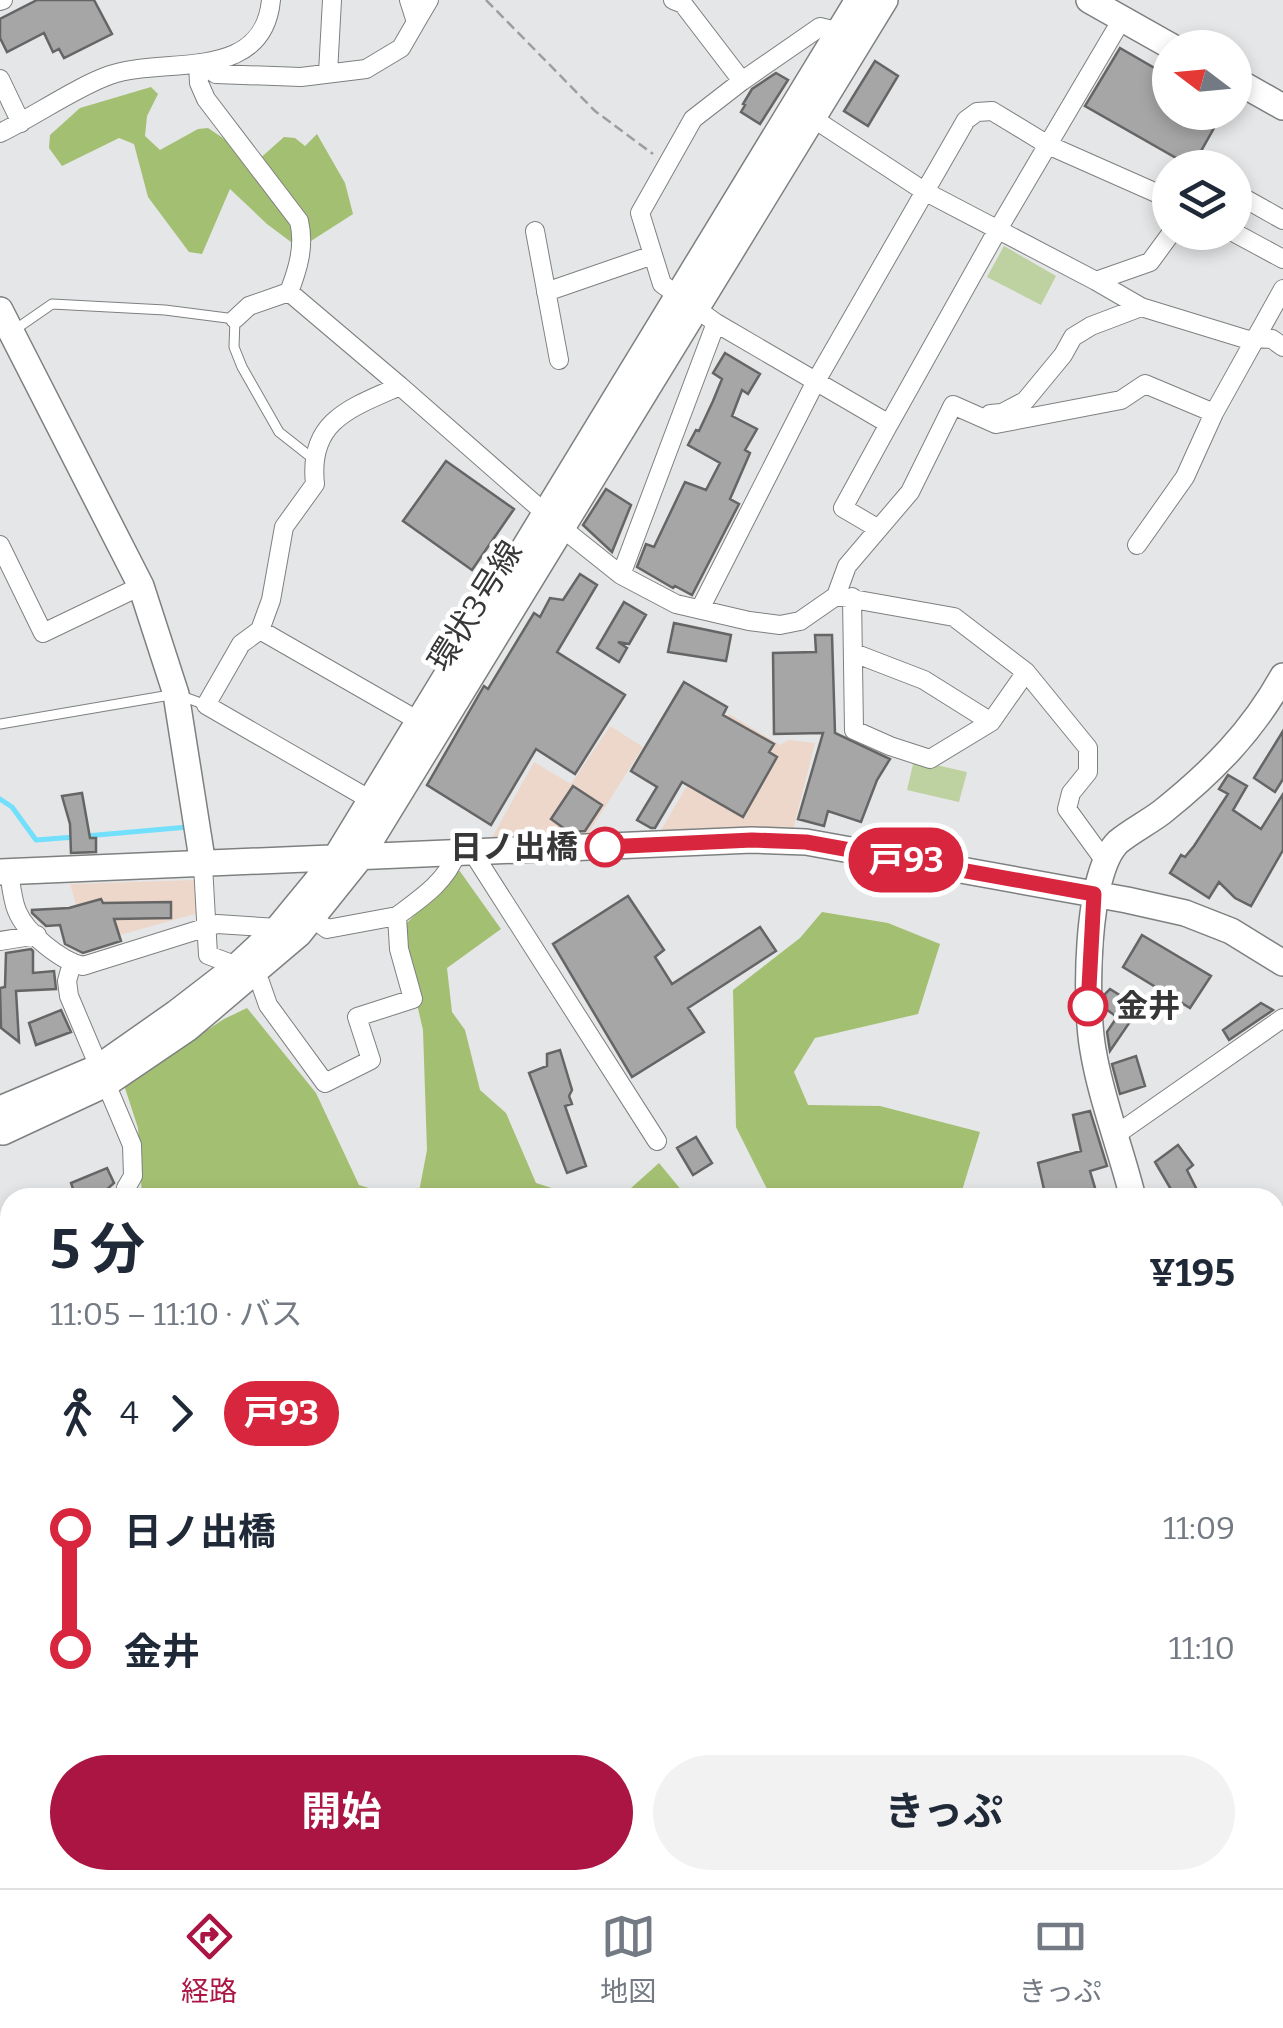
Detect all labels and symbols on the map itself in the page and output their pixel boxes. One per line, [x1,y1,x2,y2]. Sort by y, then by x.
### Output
north arrow [1152,30,1252,130]
street label: 環状3号線 [420,534,530,678]
place label: 日ノ出橋 [450,828,578,866]
marker: 日ノ出橋 [586,828,624,866]
line badge: 戸93 [848,828,964,892]
marker: 金井 [1069,987,1107,1025]
place label: 金井 [1116,987,1180,1025]

